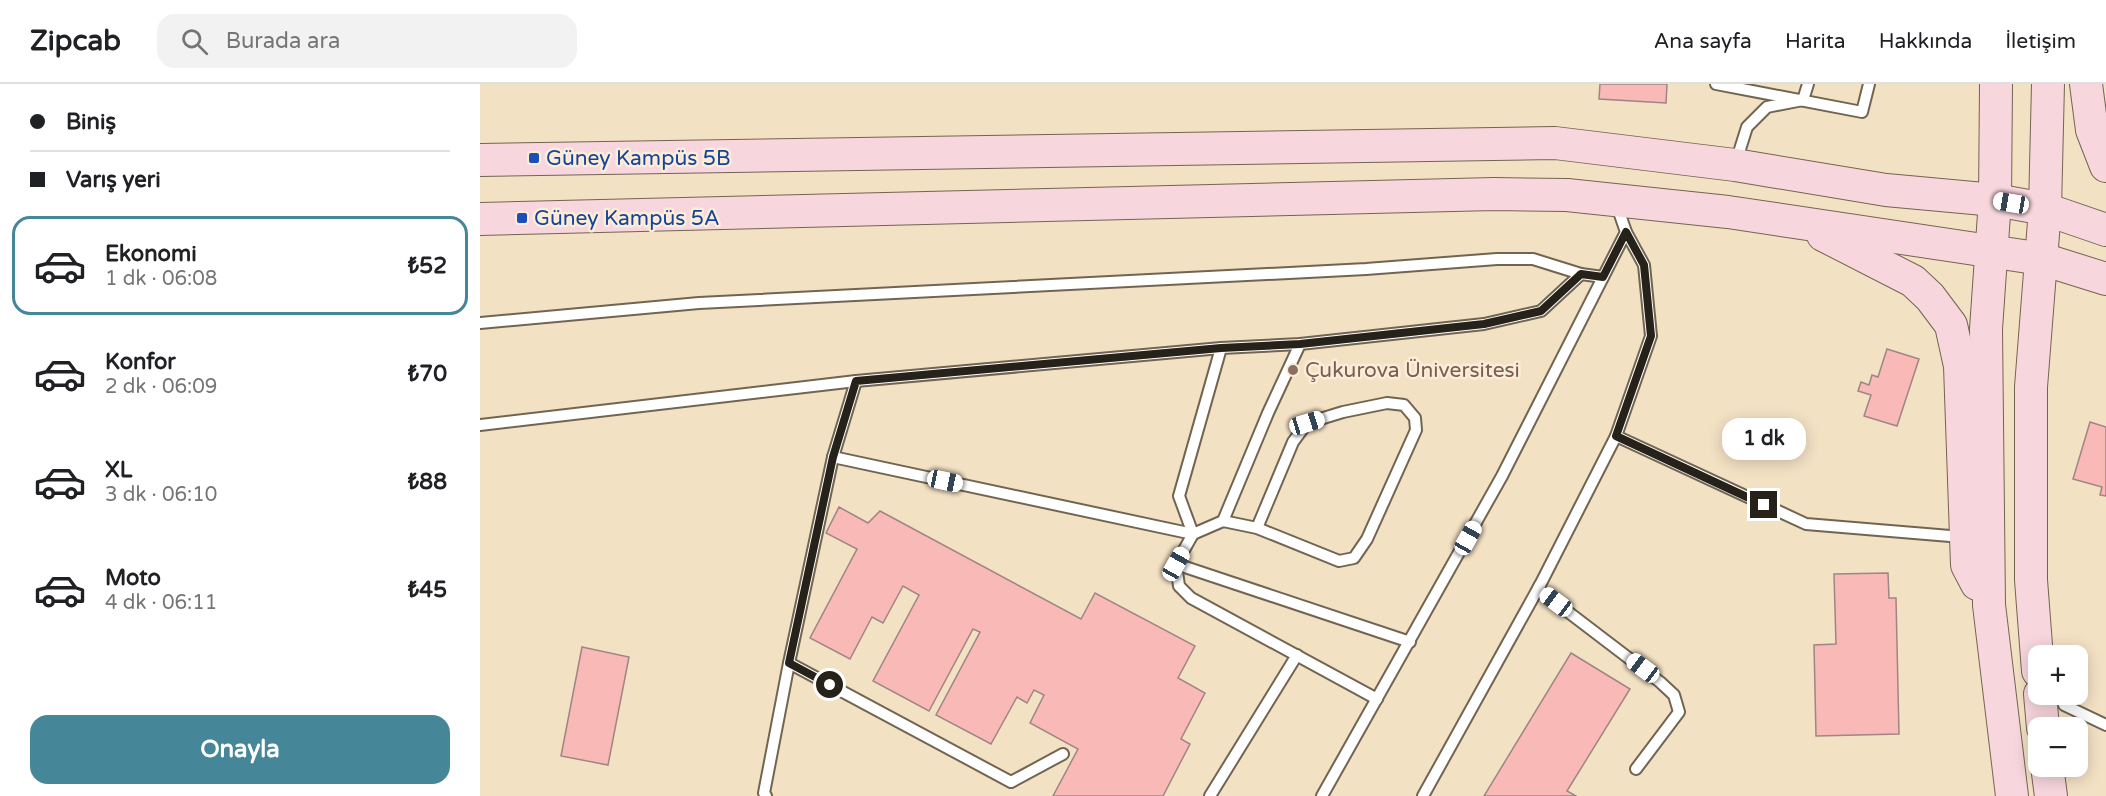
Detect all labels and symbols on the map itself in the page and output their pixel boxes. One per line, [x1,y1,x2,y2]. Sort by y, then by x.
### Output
place label: Güney Kampüs 5B [546,146,730,171]
marker: Güney Kampüs 5B [527,151,541,165]
car [1992,191,2030,215]
place label: Güney Kampüs 5A [534,206,720,231]
marker: Güney Kampüs 5A [515,211,529,225]
place label: Çukurova Üniversitesi [1305,358,1520,383]
marker: Çukurova Üniversitesi [1286,363,1300,377]
car [1287,409,1327,437]
callout: 1 dk [1722,418,1806,460]
car [926,468,964,494]
route end [1750,491,1777,518]
car [1451,518,1485,558]
car [1159,544,1193,584]
car [1536,584,1576,620]
car [1623,650,1663,686]
route start [816,671,843,698]

